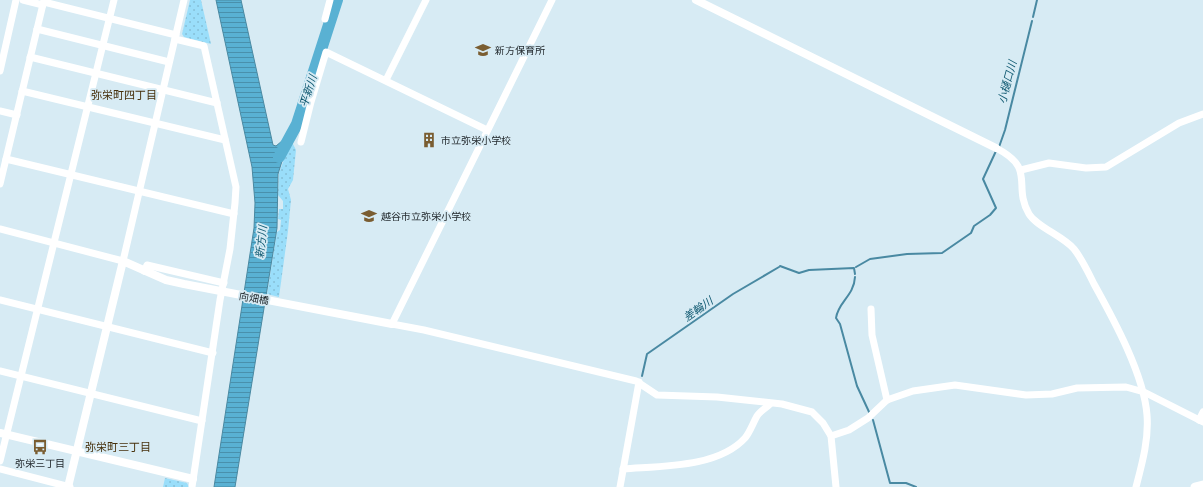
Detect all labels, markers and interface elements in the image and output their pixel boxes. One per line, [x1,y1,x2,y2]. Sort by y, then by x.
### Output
school or university icon: 新方保育所 [474,41,492,59]
place label: 新方保育所 [495,44,545,56]
water label: 小樋口川 [995,58,1019,105]
water label: 平新川 [296,72,319,109]
district label: 弥栄町四丁目 [91,88,157,101]
building icon: 市立弥栄小学校 [420,131,438,149]
place label: 市立弥栄小学校 [441,134,511,146]
school or university icon: 越谷市立弥栄小学校 [360,207,378,225]
place label: 越谷市立弥栄小学校 [381,210,471,222]
water label: 新方川 [252,224,269,259]
street label: 向畑橋 [238,289,270,307]
water label: 差輪川 [680,293,716,323]
bus stop icon: 弥栄三丁目 [31,438,49,456]
district label: 弥栄町三丁目 [85,440,151,453]
place label: 弥栄三丁目 [15,457,65,469]

